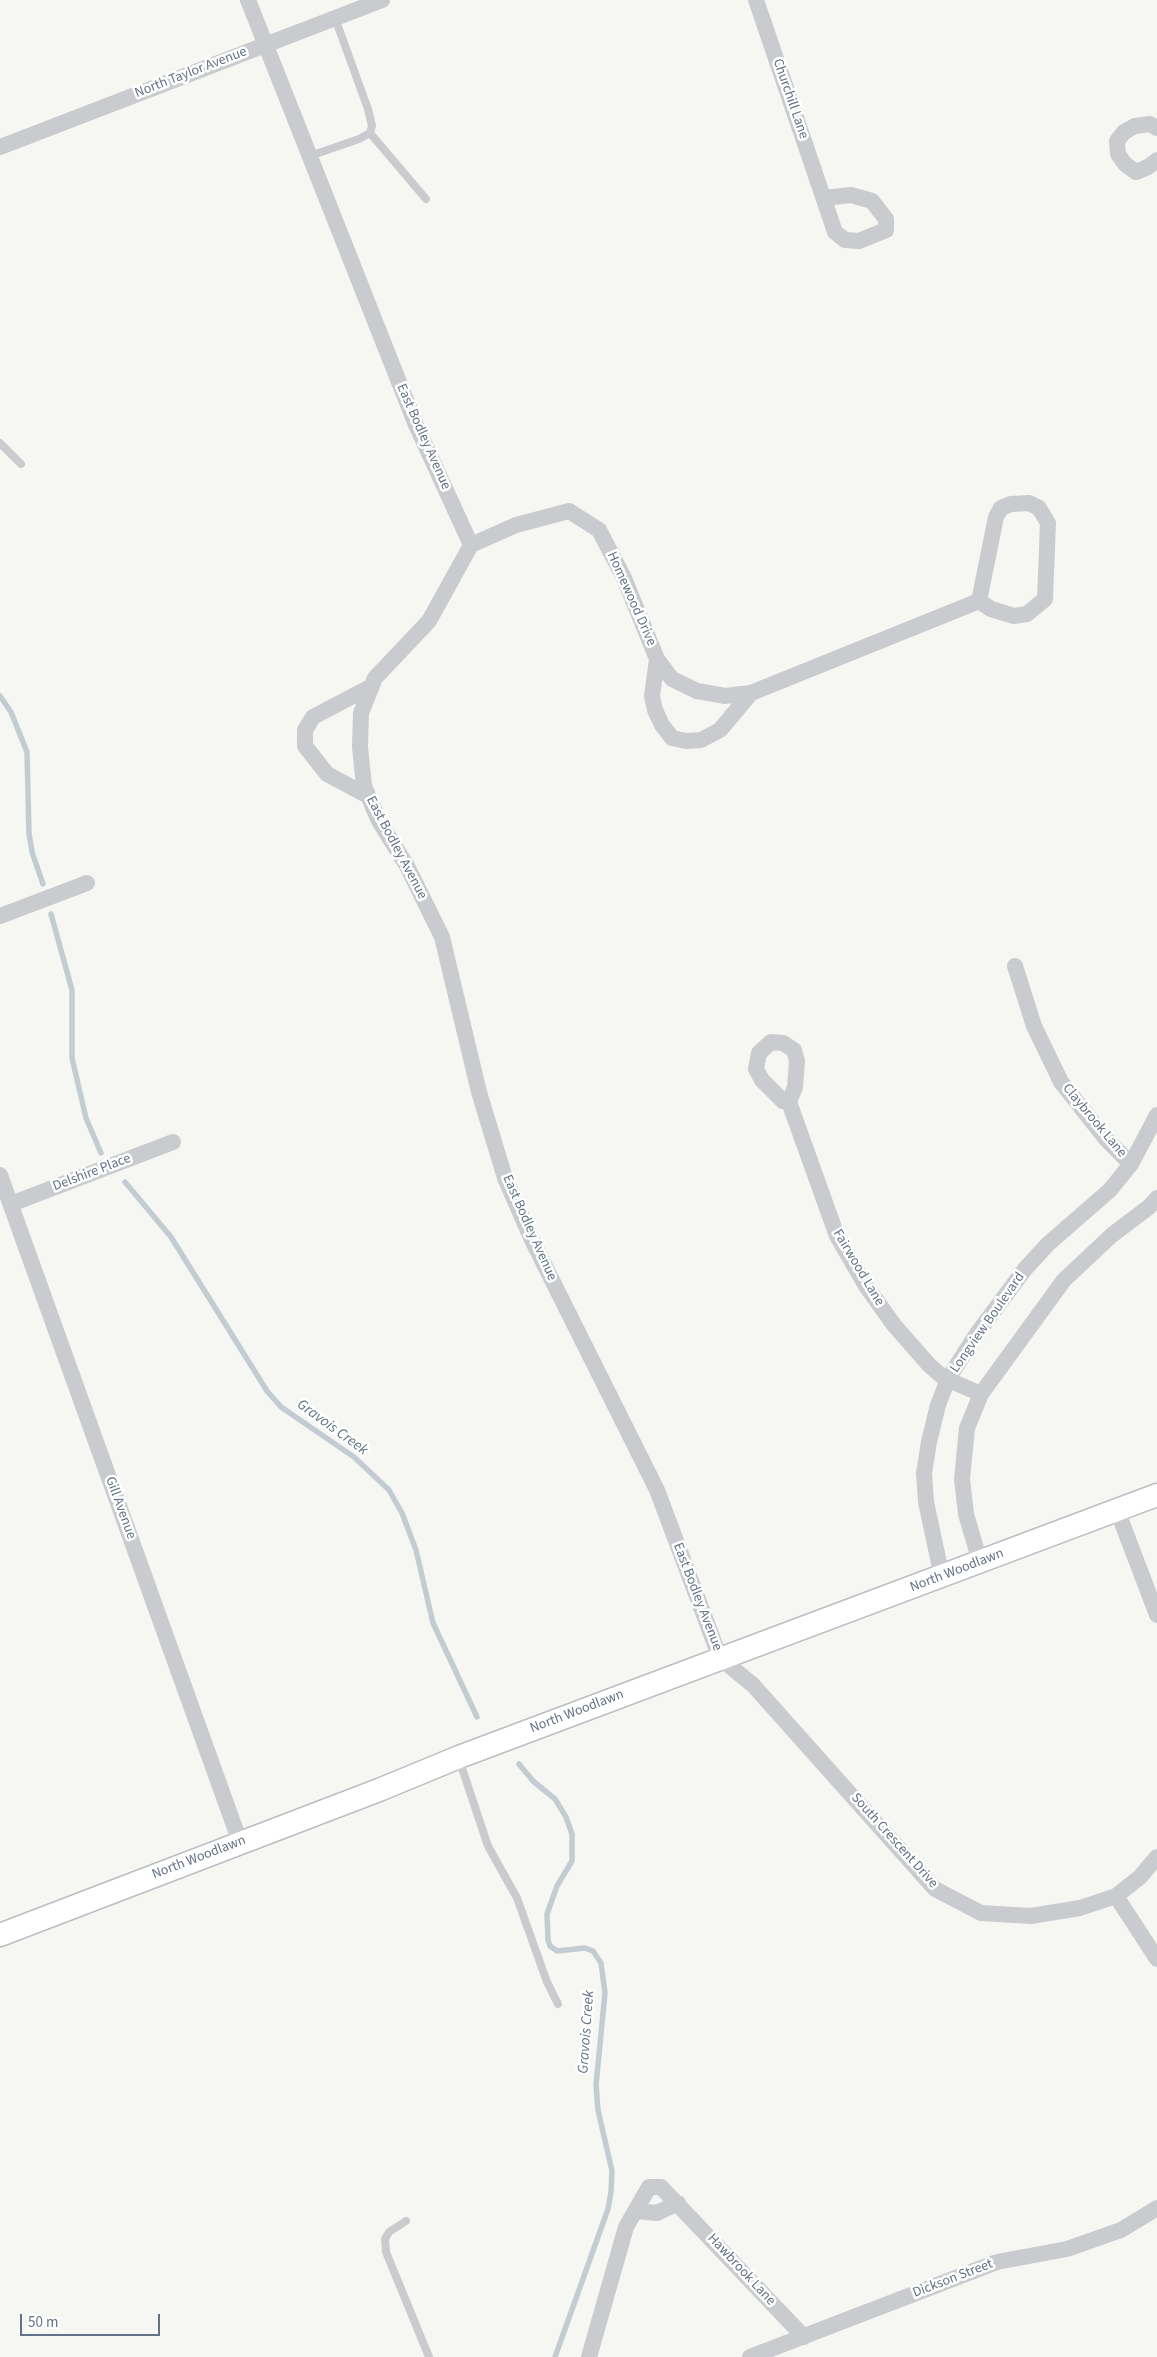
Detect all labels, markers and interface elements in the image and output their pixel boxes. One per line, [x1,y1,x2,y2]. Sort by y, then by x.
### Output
street label: North Taylor Avenue [133,44,249,102]
street label: Churchill Lane [768,57,812,141]
street label: East Bodley Avenue [392,381,454,493]
street label: Homewood Drive [603,549,659,649]
street label: East Bodley Avenue [362,794,430,902]
street label: Claybrook Lane [1058,1081,1130,1161]
street label: Delshire Place [51,1150,133,1196]
street label: East Bodley Avenue [498,1172,560,1284]
street label: Fairwood Lane [829,1227,887,1309]
street label: Longview Boulevard [947,1270,1029,1376]
water label: Gravois Creek [293,1396,371,1460]
street label: Gill Avenue [101,1475,139,1541]
street label: East Bodley Avenue [669,1541,725,1653]
street label: North Woodlawn [908,1545,1006,1597]
street label: North Woodlawn [528,1686,626,1738]
street label: South Crescent Drive [847,1790,941,1892]
street label: North Woodlawn [150,1832,248,1884]
water label: Gravois Creek [575,1990,599,2074]
street label: Hawbrook Lane [703,2231,779,2309]
street label: Dickson Street [911,2256,995,2302]
scale bar [22,2304,162,2336]
text: 50 m [28,2312,58,2333]

